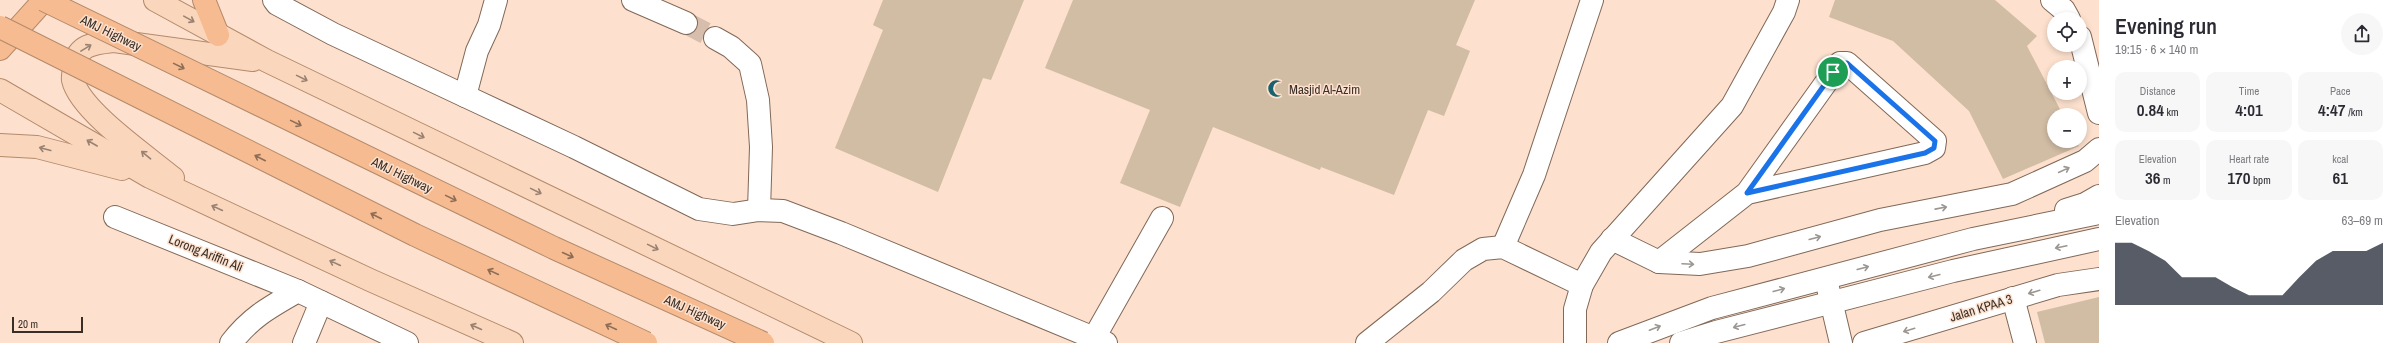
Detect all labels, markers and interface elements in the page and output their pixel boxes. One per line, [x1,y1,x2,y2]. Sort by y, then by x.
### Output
street label: AMJ Highway [77,11,145,55]
text: Evening run [2115,11,2217,41]
map controls [2047,12,2087,148]
button: locate [2047,12,2087,52]
button: share [2341,13,2383,55]
one-way arrow [183,16,195,23]
text: 19:15 · 6 × 140 m [2115,41,2198,58]
one-way arrow [80,43,92,51]
pin [1816,55,1850,89]
button: + [2047,60,2087,100]
icon: arrive [1822,61,1844,83]
one-way arrow [173,63,185,70]
one-way arrow [296,75,308,82]
mosque icon: Masjid Al-Azim [1266,79,1286,99]
place label: Masjid Al-Azim [1289,81,1360,98]
text: Distance [2140,84,2175,98]
text: Time [2239,84,2259,98]
text: Pace [2330,84,2351,98]
text: 0.84 [2137,98,2164,121]
text: 4:01 [2235,98,2263,121]
text: 4:47 [2318,98,2346,121]
text: km [2164,105,2179,119]
text: /km [2346,105,2363,119]
button: − [2047,108,2087,148]
one-way arrow [290,120,302,127]
one-way arrow [413,132,425,139]
one-way arrow [86,139,98,147]
one-way arrow [38,145,51,152]
one-way arrow [140,151,151,160]
text: Elevation [2139,152,2176,166]
text: Heart rate [2229,152,2269,166]
text: kcal [2332,152,2348,166]
one-way arrow [254,153,266,161]
street label: AMJ Highway [368,153,436,197]
one-way arrow [2058,166,2070,173]
text: 36 [2145,166,2160,189]
text: 170 [2227,166,2251,189]
text: 61 [2333,166,2348,189]
text: m [2160,173,2170,187]
text: bpm [2251,173,2271,187]
one-way arrow [530,188,542,195]
one-way arrow [445,195,457,202]
one-way arrow [212,204,224,211]
one-way arrow [1934,204,1947,212]
one-way arrow [370,212,382,219]
text: Elevation [2115,212,2159,229]
text: 63–69 m [2342,212,2383,229]
street label: Lorong Ariffin Ali [166,230,246,276]
one-way arrow [1808,234,1821,241]
one-way arrow [2055,243,2068,251]
one-way arrow [647,244,659,251]
one-way arrow [562,252,574,259]
one-way arrow [329,259,341,266]
one-way arrow [1681,260,1694,267]
one-way arrow [1856,264,1869,271]
one-way arrow [487,268,499,275]
one-way arrow [1928,272,1941,280]
one-way arrow [1772,285,1785,293]
one-way arrow [2027,289,2040,296]
street label: AMJ Highway [661,290,729,333]
street label: Jalan KPAA 3 [1948,290,2014,326]
scale bar [12,315,83,334]
text: 20 m [18,317,38,331]
one-way arrow [1733,322,1746,330]
one-way arrow [470,323,482,330]
one-way arrow [605,323,617,330]
one-way arrow [1649,324,1661,332]
one-way arrow [1903,327,1916,334]

